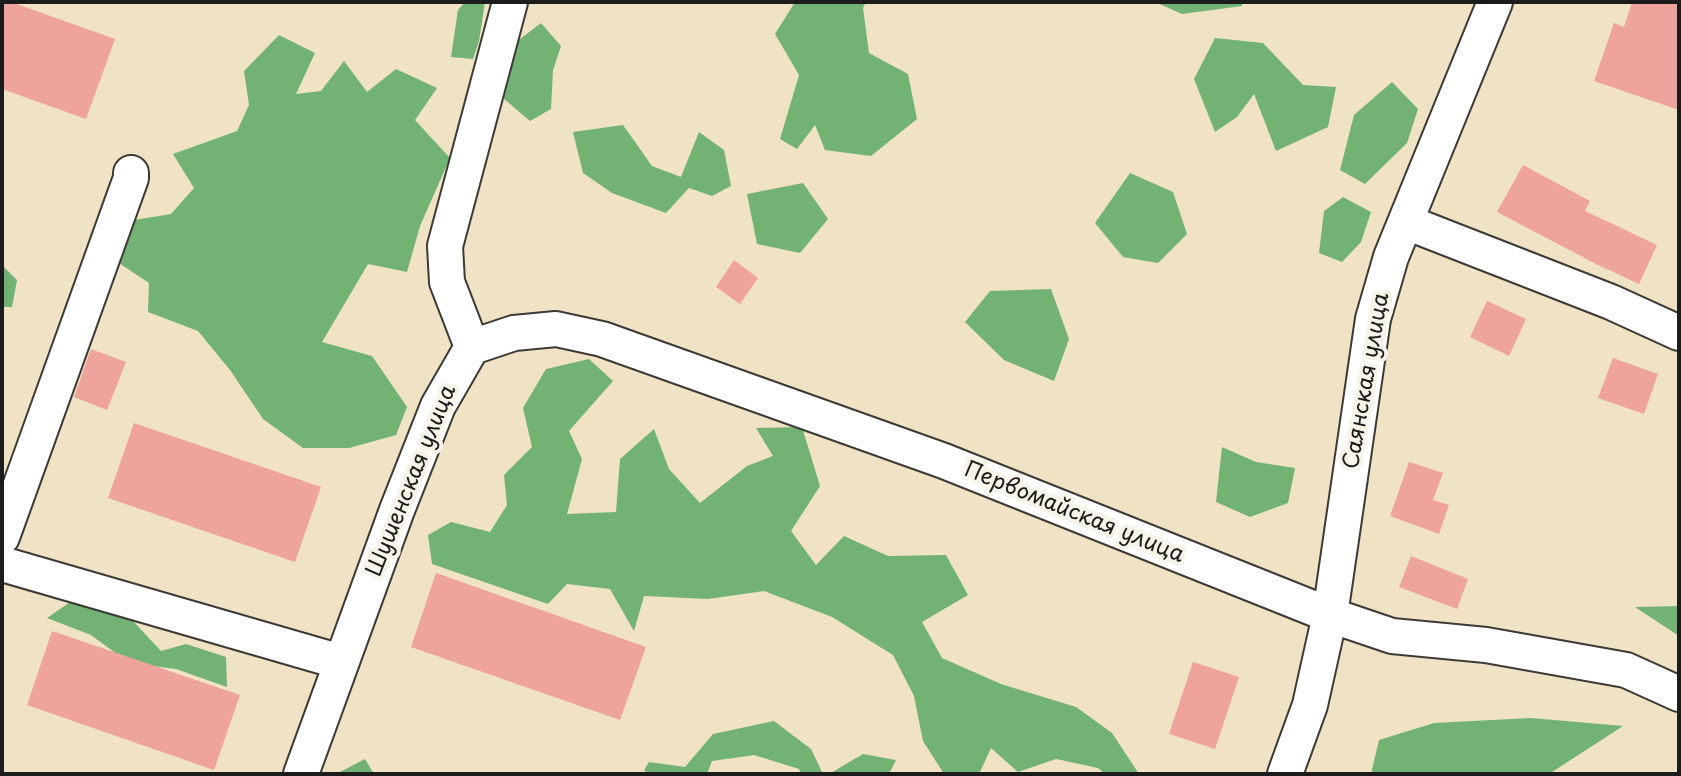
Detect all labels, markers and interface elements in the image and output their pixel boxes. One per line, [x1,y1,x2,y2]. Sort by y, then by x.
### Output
street label: Саянская улица [1338,291,1396,471]
street label: Шушенская улица [362,382,462,580]
street label: Первомайская улица [960,457,1188,569]

